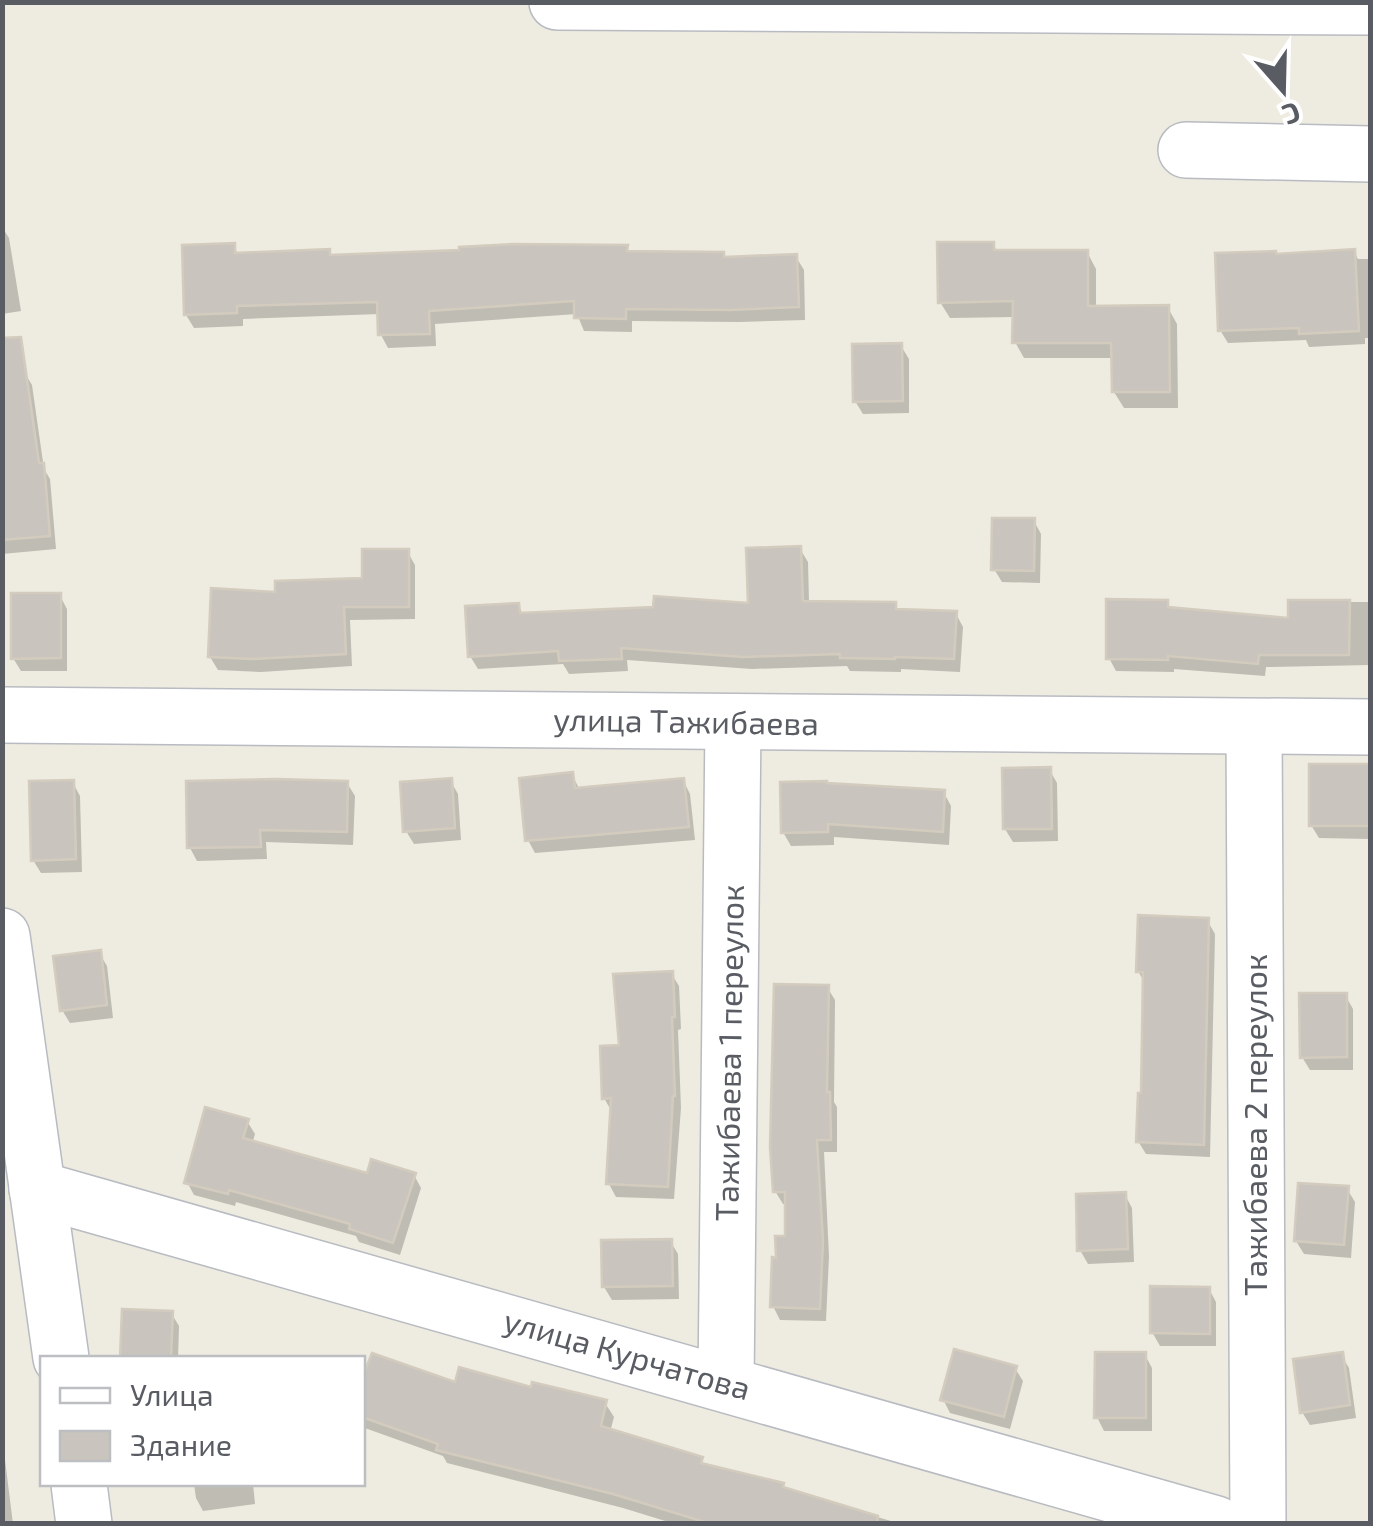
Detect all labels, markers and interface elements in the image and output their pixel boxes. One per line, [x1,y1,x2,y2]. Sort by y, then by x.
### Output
north arrow [1233,40,1333,140]
text: С [1278,96,1305,133]
street label: улица Тажибаева [553,699,819,742]
street label: Тажибаева 1 переулок [706,884,751,1222]
street label: Тажибаева 2 переулок [1235,954,1274,1296]
street label: улица Курчатова [500,1300,755,1407]
legend [40,1356,365,1486]
text: Улица [130,1376,214,1412]
text: Здание [130,1426,232,1462]

